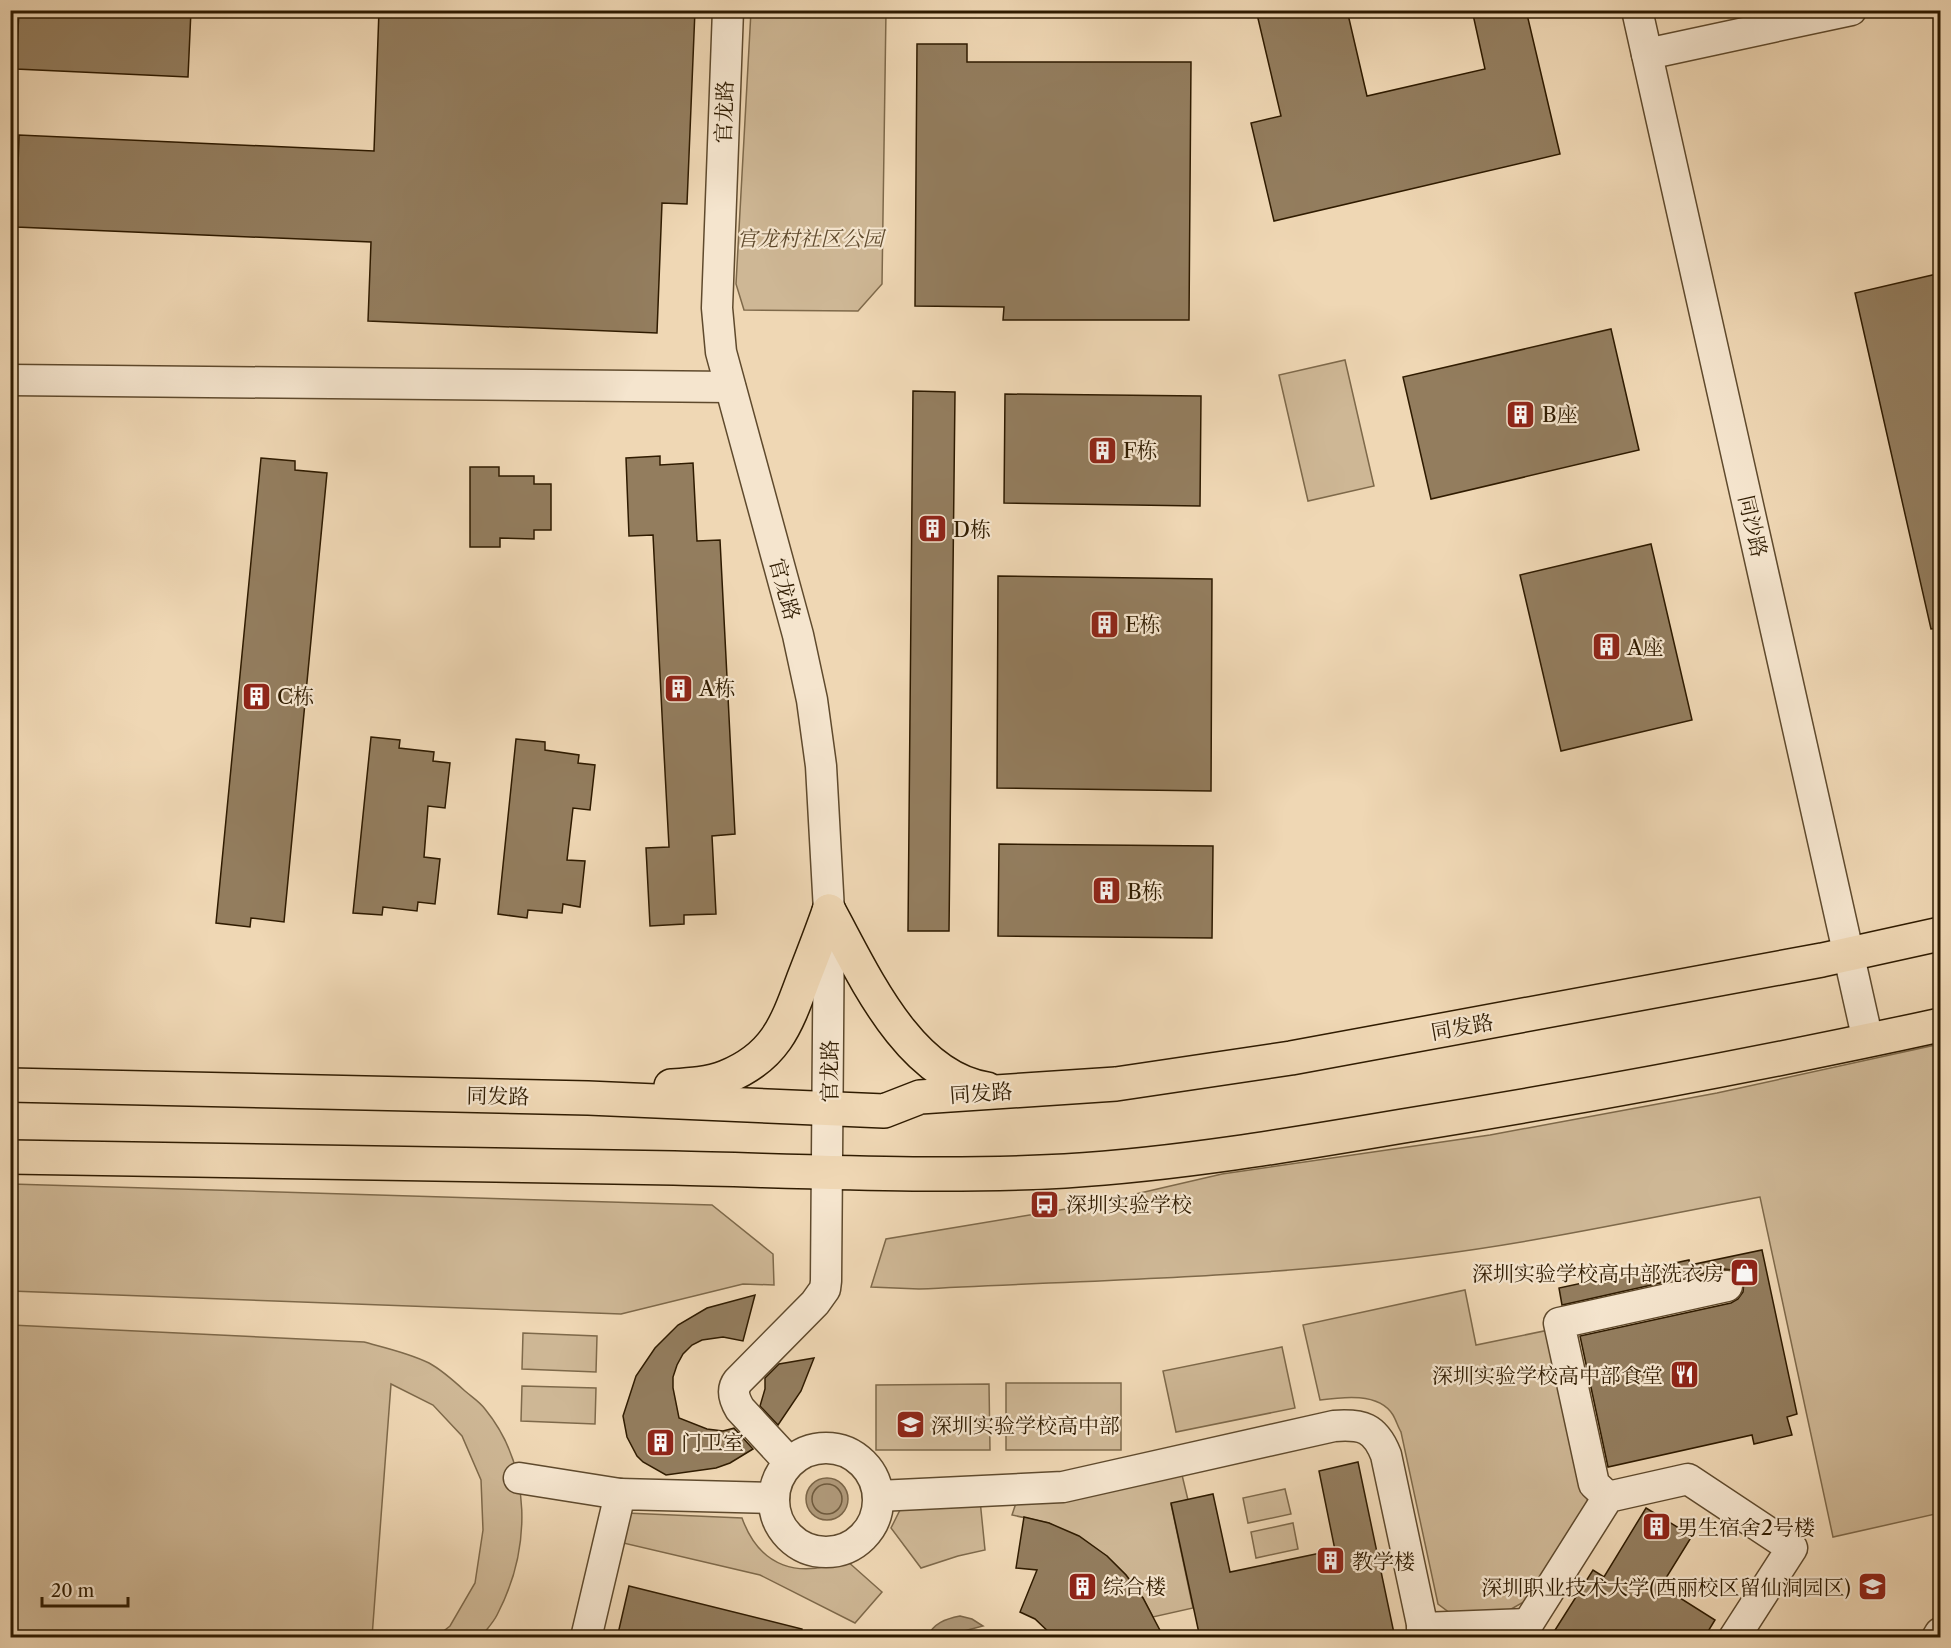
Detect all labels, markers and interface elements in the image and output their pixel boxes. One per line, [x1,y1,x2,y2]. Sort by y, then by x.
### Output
street label: 官龙路 [710,80,738,144]
park label: 官龙村社区公园 [737,226,886,251]
building icon: B座 [1505,398,1537,430]
place label: B座 [1542,402,1578,427]
building icon: F栋 [1086,434,1118,466]
place label: F栋 [1123,438,1158,463]
street label: 同沙路 [1734,492,1772,560]
building icon: D栋 [916,513,948,545]
place label: D栋 [953,517,991,542]
street label: 官龙路 [765,555,805,623]
building icon: E栋 [1088,608,1120,640]
place label: E栋 [1125,612,1160,637]
building icon: A座 [1590,631,1622,663]
place label: A座 [1626,635,1664,660]
building icon: A栋 [662,672,694,704]
place label: A栋 [698,676,736,701]
building icon: C栋 [240,680,272,712]
place label: C栋 [277,684,314,709]
building icon: B栋 [1090,875,1122,907]
place label: B栋 [1127,879,1163,904]
street label: 同发路 [1429,1009,1495,1045]
street label: 官龙路 [817,1040,842,1103]
street label: 同发路 [949,1078,1013,1108]
street label: 同发路 [466,1083,530,1109]
bus stop icon: 深圳实验学校 [1029,1188,1061,1220]
place label: 深圳实验学校 [1066,1192,1192,1217]
shop icon: 深圳实验学校高中部洗衣房 [1729,1257,1761,1289]
place label: 深圳实验学校高中部洗衣房 [1472,1261,1724,1286]
restaurant icon: 深圳实验学校高中部食堂 [1668,1359,1700,1391]
place label: 深圳实验学校高中部食堂 [1432,1363,1663,1388]
school or university icon: 深圳实验学校高中部 [894,1409,926,1441]
place label: 深圳实验学校高中部 [931,1413,1120,1438]
building icon: 门卫室 [644,1426,676,1458]
place label: 门卫室 [681,1430,744,1455]
building icon: 男生宿舍2号楼 [1640,1511,1672,1543]
place label: 男生宿舍2号楼 [1677,1515,1815,1540]
building icon: 教学楼 [1315,1545,1347,1577]
place label: 教学楼 [1352,1549,1415,1574]
scale bar [42,1570,128,1608]
building icon: 综合楼 [1066,1570,1098,1602]
school or university icon: 深圳职业技术大学(西丽校区留仙洞园区) [1856,1571,1888,1603]
place label: 综合楼 [1103,1574,1166,1599]
place label: 深圳职业技术大学(西丽校区留仙洞园区) [1481,1575,1851,1600]
text: 20 m [51,1580,95,1602]

